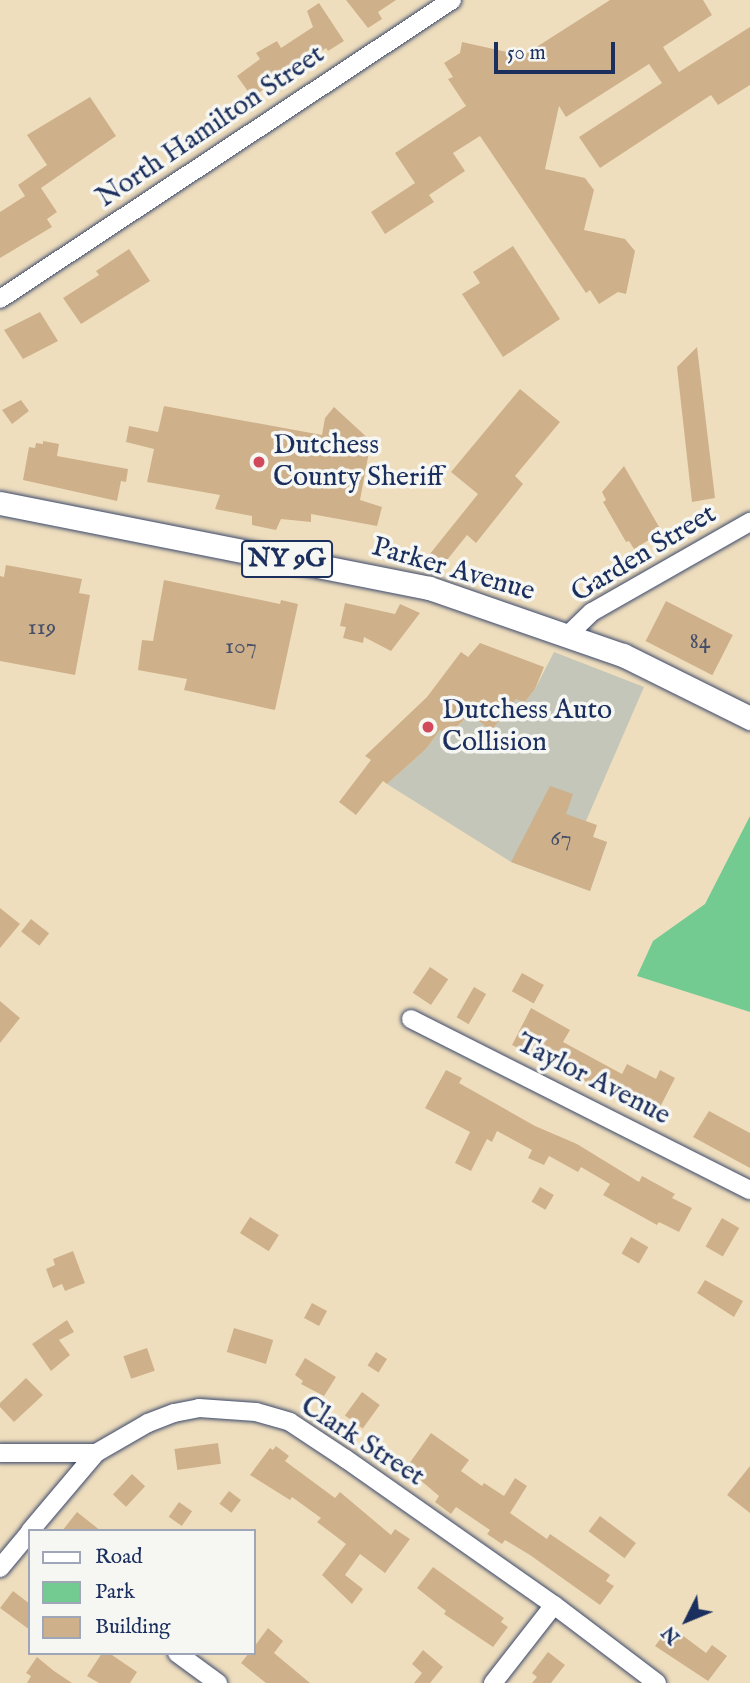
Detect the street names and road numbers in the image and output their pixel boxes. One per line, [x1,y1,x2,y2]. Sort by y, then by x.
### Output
street label: North Hamilton Street [91,38,331,216]
street label: Garden Street [565,498,723,610]
street label: Parker Avenue [368,531,538,609]
road number: NY 9G [240,537,334,582]
street label: Taylor Avenue [510,1027,676,1133]
street label: Clark Street [294,1390,430,1494]

